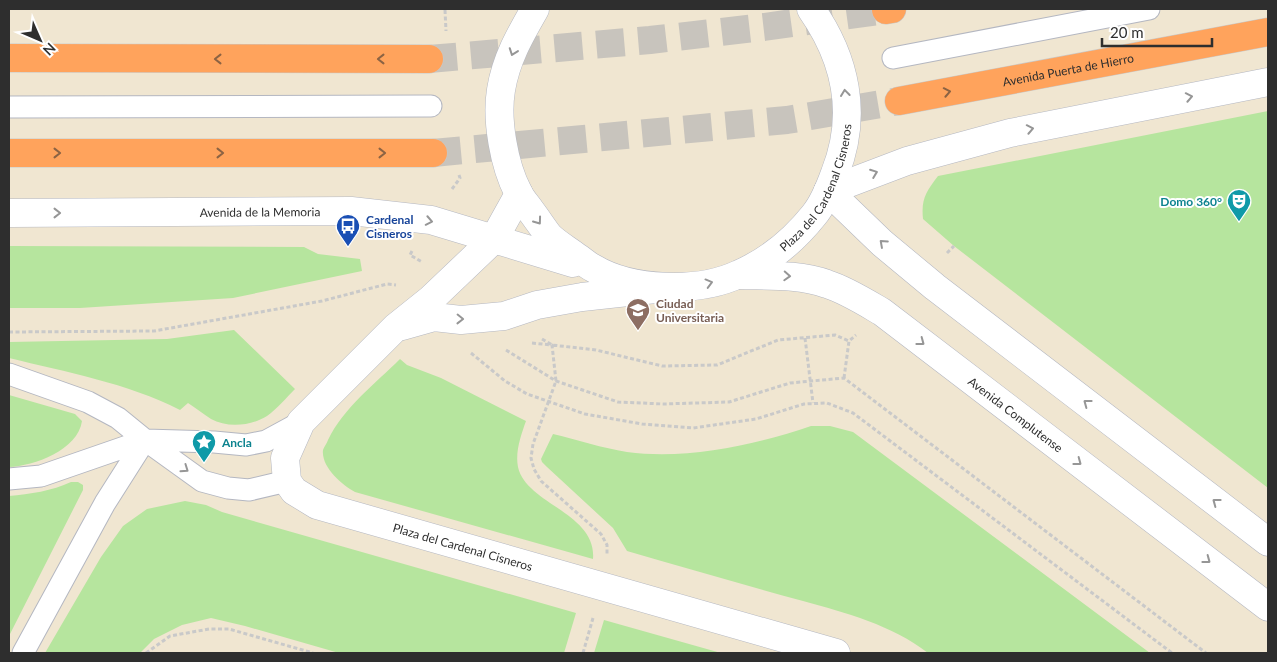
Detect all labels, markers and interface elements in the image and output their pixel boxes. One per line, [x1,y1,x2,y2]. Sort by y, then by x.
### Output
north arrow [15,15,65,65]
scale bar [1102,15,1212,47]
text: 20 m [1110,23,1144,41]
text: N [40,40,59,59]
one-way arrow [508,47,518,55]
street label: Avenida Puerta de Hierro [1001,50,1135,89]
one-way arrow [214,54,222,64]
one-way arrow [376,54,384,64]
one-way arrow [943,87,952,98]
one-way arrow [840,88,851,96]
one-way arrow [1185,93,1193,103]
street label: Plaza del Cardenal Cisneros [776,123,854,254]
one-way arrow [1025,124,1034,134]
one-way arrow [54,148,62,158]
one-way arrow [216,148,224,158]
one-way arrow [379,148,387,158]
one-way arrow [869,169,878,180]
theatre icon: Domo 360° [1226,188,1252,222]
place label: Domo 360° [1160,194,1222,209]
street label: Avenida de la Memoria [200,204,320,219]
one-way arrow [54,208,62,218]
place label: Cardenal Cisneros [366,212,413,241]
bus stop icon: Cardenal Cisneros [335,213,361,247]
one-way arrow [425,215,434,225]
one-way arrow [532,215,541,224]
one-way arrow [879,239,888,248]
one-way arrow [784,271,792,282]
one-way arrow [705,278,714,289]
place label: Ciudad Universitaria [656,296,724,325]
school or university icon: Ciudad Universitaria [625,297,651,331]
one-way arrow [457,314,465,325]
one-way arrow [915,336,924,344]
street label: Avenida Complutense [965,373,1066,455]
one-way arrow [1083,400,1093,409]
place icon: Ancla [191,429,217,463]
place label: Ancla [221,435,252,450]
one-way arrow [1072,456,1081,464]
one-way arrow [179,463,189,472]
one-way arrow [1213,499,1222,507]
street label: Plaza del Cardenal Cisneros [391,520,535,574]
one-way arrow [1201,555,1210,563]

